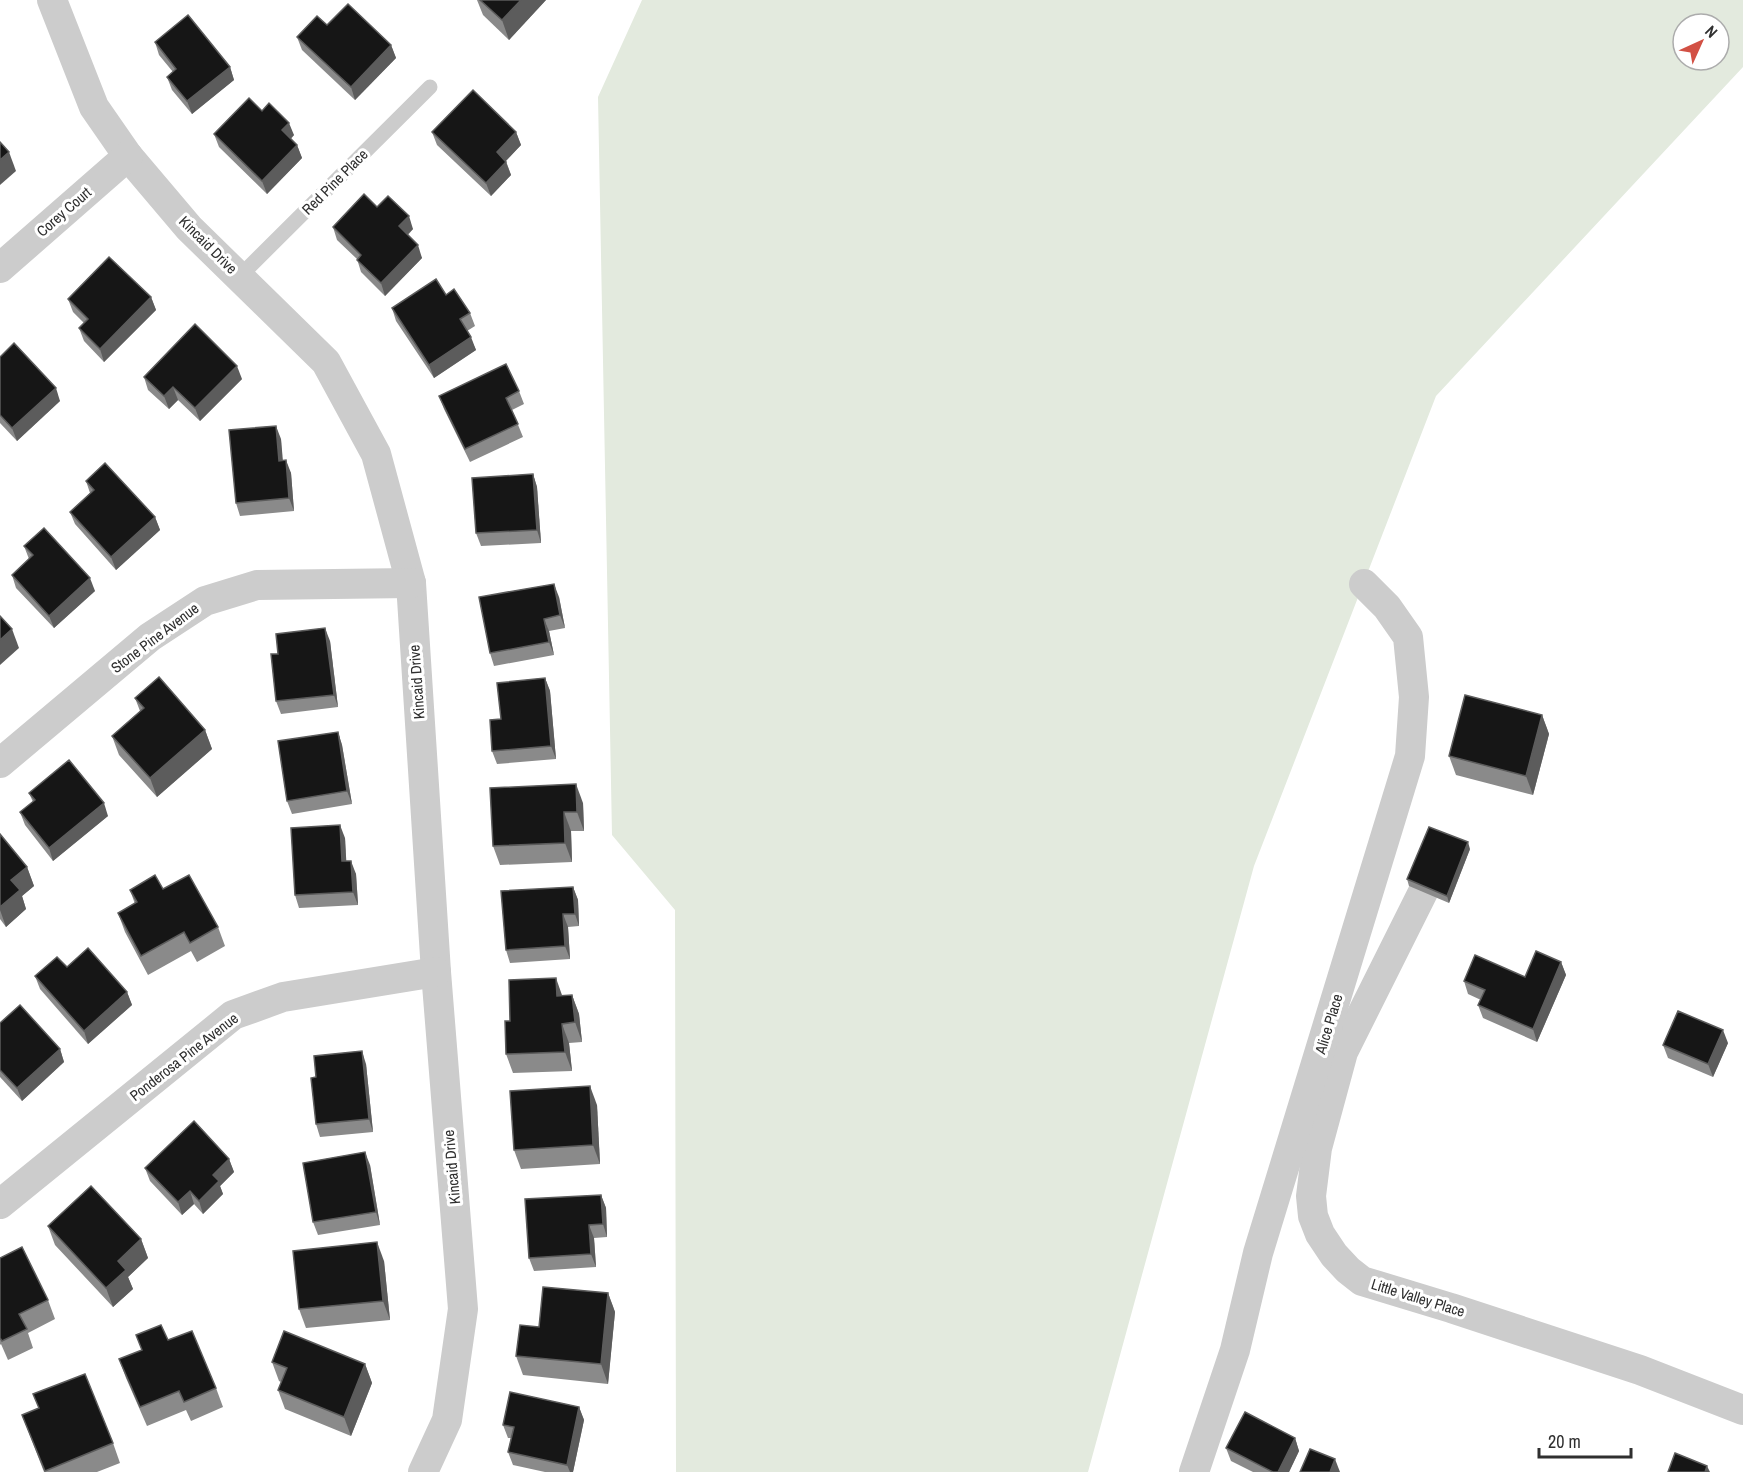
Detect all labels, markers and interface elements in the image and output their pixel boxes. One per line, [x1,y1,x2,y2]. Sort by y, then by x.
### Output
north arrow [1671,12,1731,72]
text: N [1700,20,1723,43]
street label: Red Pine Place [297,144,372,219]
street label: Corey Court [32,182,96,241]
street label: Kincaid Drive [175,211,242,279]
street label: Stone Pine Avenue [106,597,203,678]
street label: Kincaid Drive [403,644,430,720]
street label: Alice Place [1309,991,1348,1057]
street label: Ponderosa Pine Avenue [125,1007,242,1106]
street label: Kincaid Drive [438,1129,465,1205]
street label: Little Valley Place [1369,1273,1468,1322]
scale bar [1539,1421,1630,1459]
text: 20 m [1548,1429,1581,1454]

